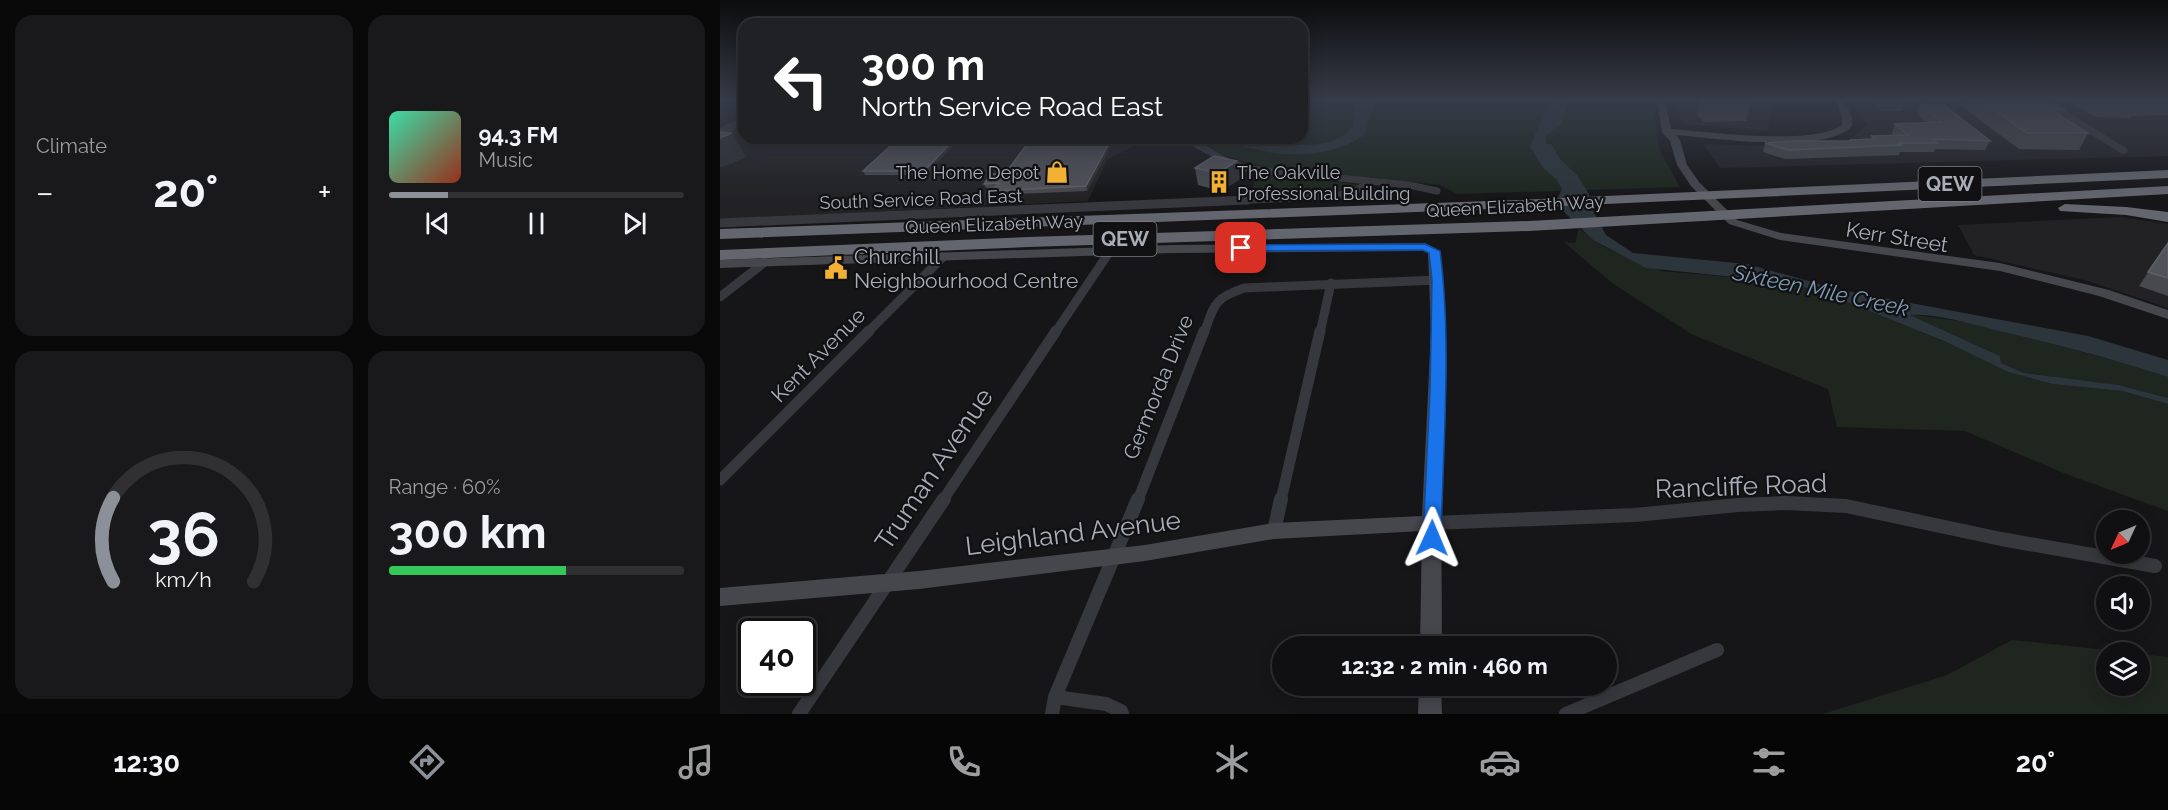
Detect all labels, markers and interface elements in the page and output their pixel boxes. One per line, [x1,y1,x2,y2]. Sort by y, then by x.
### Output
text: 300 m [861,41,985,90]
icon: left [762,42,840,120]
text: North Service Road East [861,91,1163,122]
text: 94.3 FM [479,122,558,148]
text: Climate [36,134,107,158]
text: Music [479,148,533,172]
shop icon: The Home Depot [1044,159,1070,185]
place label: The Home Depot [896,162,1039,183]
place label: The Oakville Professional Building [1237,162,1411,204]
text: 20° [153,165,218,218]
road number: QEW [1918,167,1982,201]
building icon: The Oakville Professional Building [1206,169,1232,195]
text: − [36,173,54,212]
text: + [318,173,331,212]
street label: South Service Road East [819,185,1023,213]
street label: Queen Elizabeth Way [1426,191,1605,221]
icon: previous [421,207,454,240]
icon: pause [520,207,553,240]
icon: next [618,207,651,240]
street label: Queen Elizabeth Way [905,210,1084,238]
street label: Kerr Street [1844,217,1950,257]
road number: QEW [1094,222,1156,256]
pin [1215,222,1266,273]
icon: arrive [1224,231,1257,264]
place label: Churchill Neighbourhood Centre [854,244,1078,293]
public building icon: Churchill Neighbourhood Centre [823,255,849,281]
water label: Sixteen Mile Creek [1730,258,1912,321]
street label: Kent Avenue [766,303,870,407]
street label: Germorda Drive [1118,311,1198,463]
street label: Truman Avenue [869,383,999,555]
street label: Rancliffe Road [1654,468,1828,504]
text: Range · 60% [389,475,501,499]
text: 36 [147,497,220,571]
street label: Leighland Avenue [964,505,1182,561]
text: 300 km [389,506,547,559]
position arrow [1400,506,1464,570]
north arrow [2096,510,2150,564]
map controls [2096,510,2150,696]
text: km/h [155,567,212,592]
button: sound [2096,576,2150,630]
speed limit sign: 40 [738,618,816,696]
button: layers [2096,642,2150,696]
text: 12:32 · 2 min · 460 m [1341,653,1548,679]
icon: directions [406,741,448,783]
icon: music [675,741,717,783]
icon: phone [943,741,985,783]
icon: climate [1211,741,1253,783]
icon: car [1479,741,1521,783]
icon: filters [1748,741,1790,783]
text: 12:30 [113,747,180,778]
text: 20° [2016,747,2055,778]

